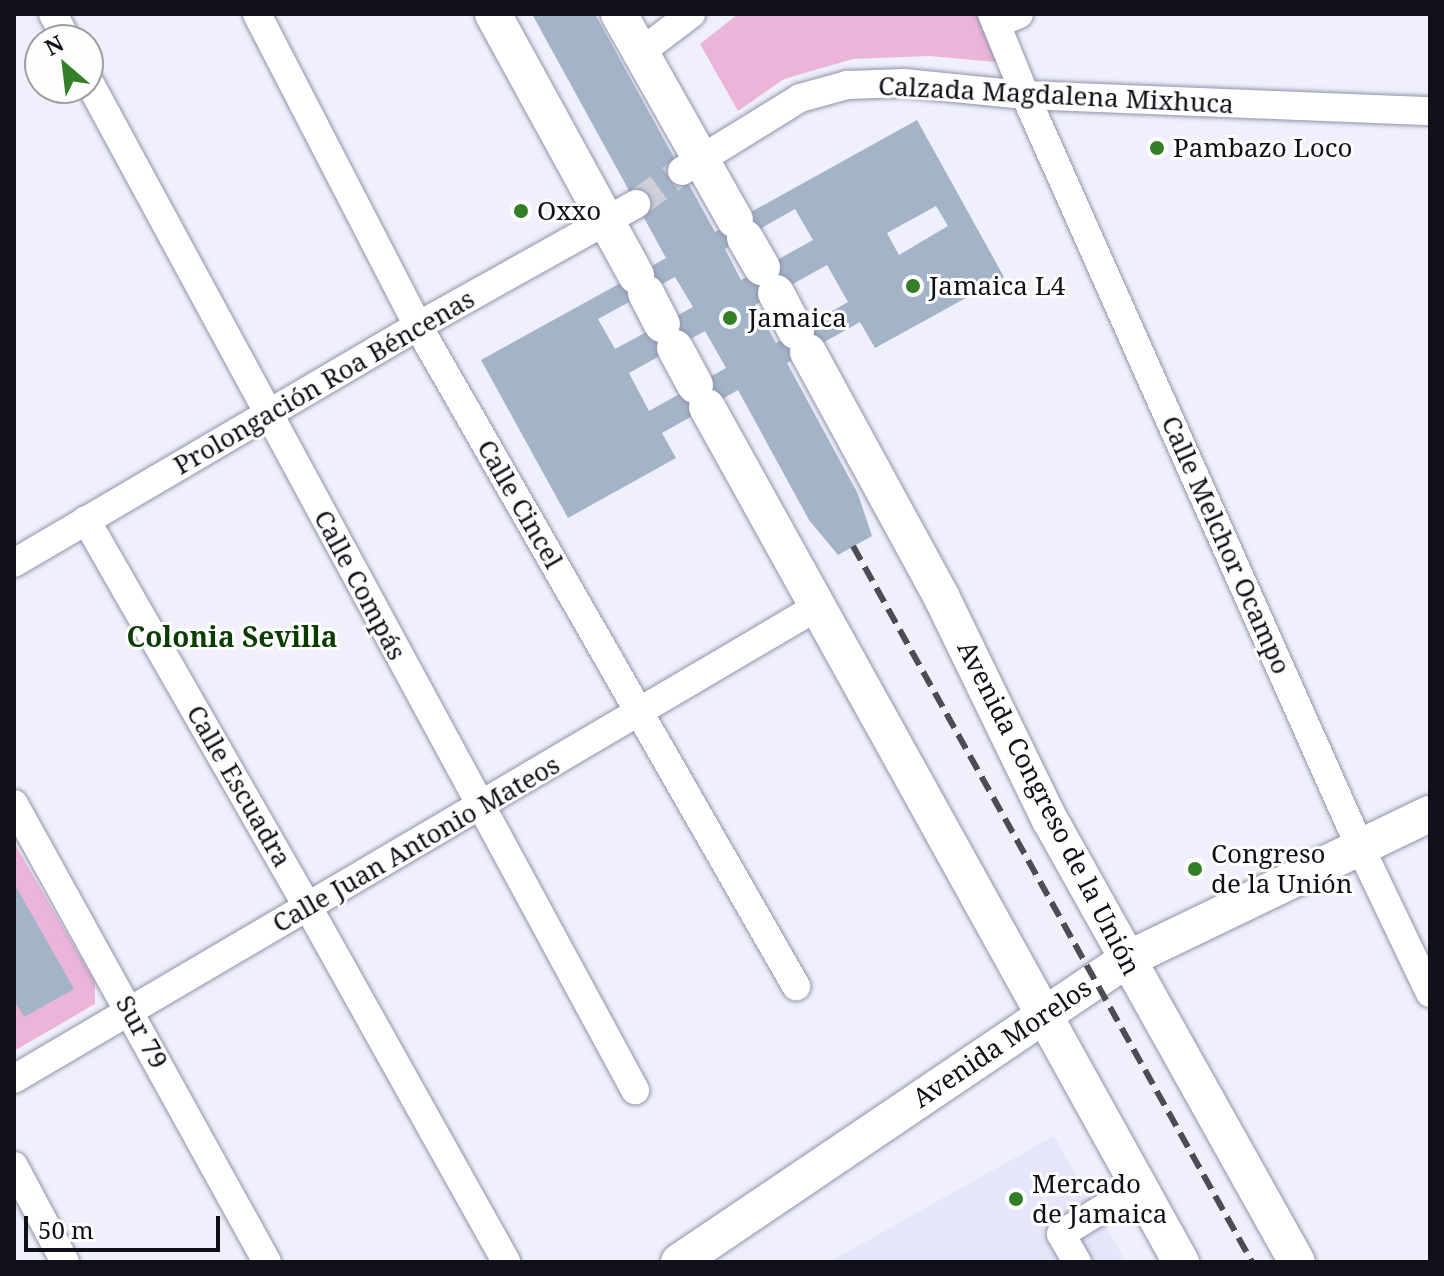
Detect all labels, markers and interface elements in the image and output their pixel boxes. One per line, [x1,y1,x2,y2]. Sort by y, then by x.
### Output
north arrow [24,24,104,104]
text: N [39,27,68,62]
street label: Calzada Magdalena Mixhuca [877,70,1235,120]
place label: Pambazo Loco [1173,132,1353,164]
marker: Pambazo Loco [1148,139,1166,157]
place label: Oxxo [537,195,601,227]
marker: Oxxo [512,202,530,220]
place label: Jamaica L4 [929,270,1065,302]
marker: Jamaica L4 [904,277,922,295]
street label: Prolongación Roa Béncenas [168,283,480,481]
place label: Jamaica [748,302,847,334]
marker: Jamaica [719,307,741,329]
street label: Calle Melchor Ocampo [1155,411,1297,679]
street label: Calle Cincel [471,434,569,574]
street label: Calle Compás [307,505,413,665]
district label: Colonia Sevilla [126,619,338,653]
street label: Avenida Congreso de la Unión [951,636,1147,980]
street label: Calle Escuadra [180,700,298,872]
street label: Calle Juan Antonio Mateos [267,749,565,939]
place label: Congreso de la Unión [1211,838,1353,900]
marker: Congreso de la Unión [1186,860,1204,878]
street label: Avenida Morelos [907,972,1097,1114]
street label: Sur 79 [109,990,175,1074]
place label: Mercado de Jamaica [1032,1168,1168,1230]
marker: Mercado de Jamaica [1007,1190,1025,1208]
scale bar [28,1200,224,1250]
text: 50 m [38,1213,94,1246]

